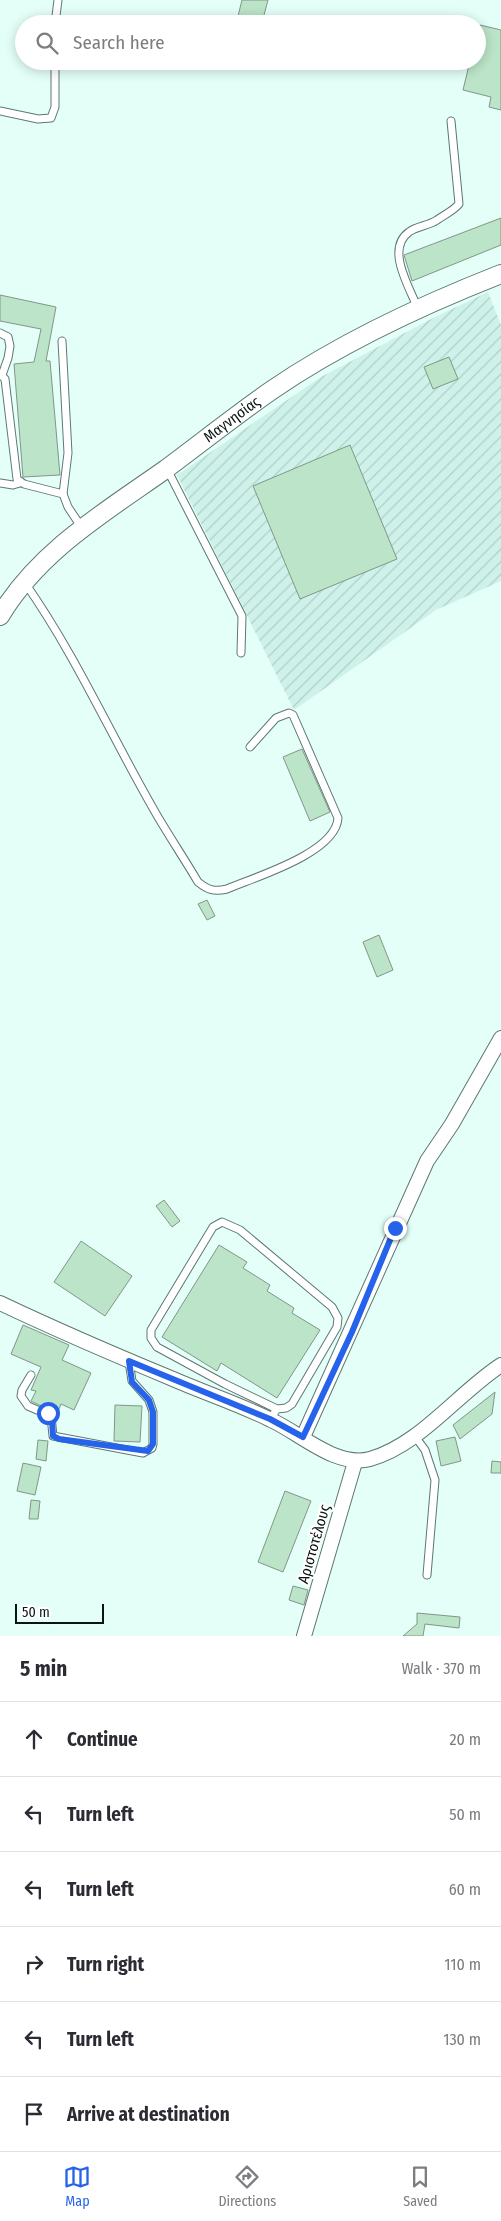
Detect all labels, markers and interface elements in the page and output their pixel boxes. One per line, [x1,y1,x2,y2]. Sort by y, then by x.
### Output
search box [15,15,486,70]
icon: search [33,29,61,57]
text: Search here [73,31,165,54]
street label: Μαγνησίας [200,392,264,446]
route end [384,1217,407,1240]
route start [37,1402,60,1425]
street label: Αριστοτέλους [294,1502,334,1586]
scale bar [15,1601,104,1624]
text: 50 m [22,1604,50,1621]
text: 5 min [20,1656,67,1682]
text: Walk · 370 m [401,1659,481,1678]
icon: ahead [20,1725,48,1753]
text: Continue [67,1728,138,1751]
text: 20 m [450,1730,481,1749]
icon: left [20,1800,48,1828]
text: Turn left [67,1803,134,1826]
text: 50 m [449,1805,481,1824]
icon: left [20,1875,48,1903]
text: Turn left [67,1878,134,1901]
text: 60 m [449,1880,481,1899]
icon: right [20,1950,48,1978]
text: Turn right [67,1953,144,1976]
text: 110 m [444,1955,481,1974]
icon: left [20,2025,48,2053]
text: Turn left [67,2028,134,2051]
text: 130 m [443,2030,481,2049]
icon: arrive [20,2100,48,2128]
text: Arrive at destination [67,2103,230,2126]
tab: Map [63,2163,91,2210]
tab: Directions [218,2163,276,2210]
tab: Saved [403,2163,438,2210]

